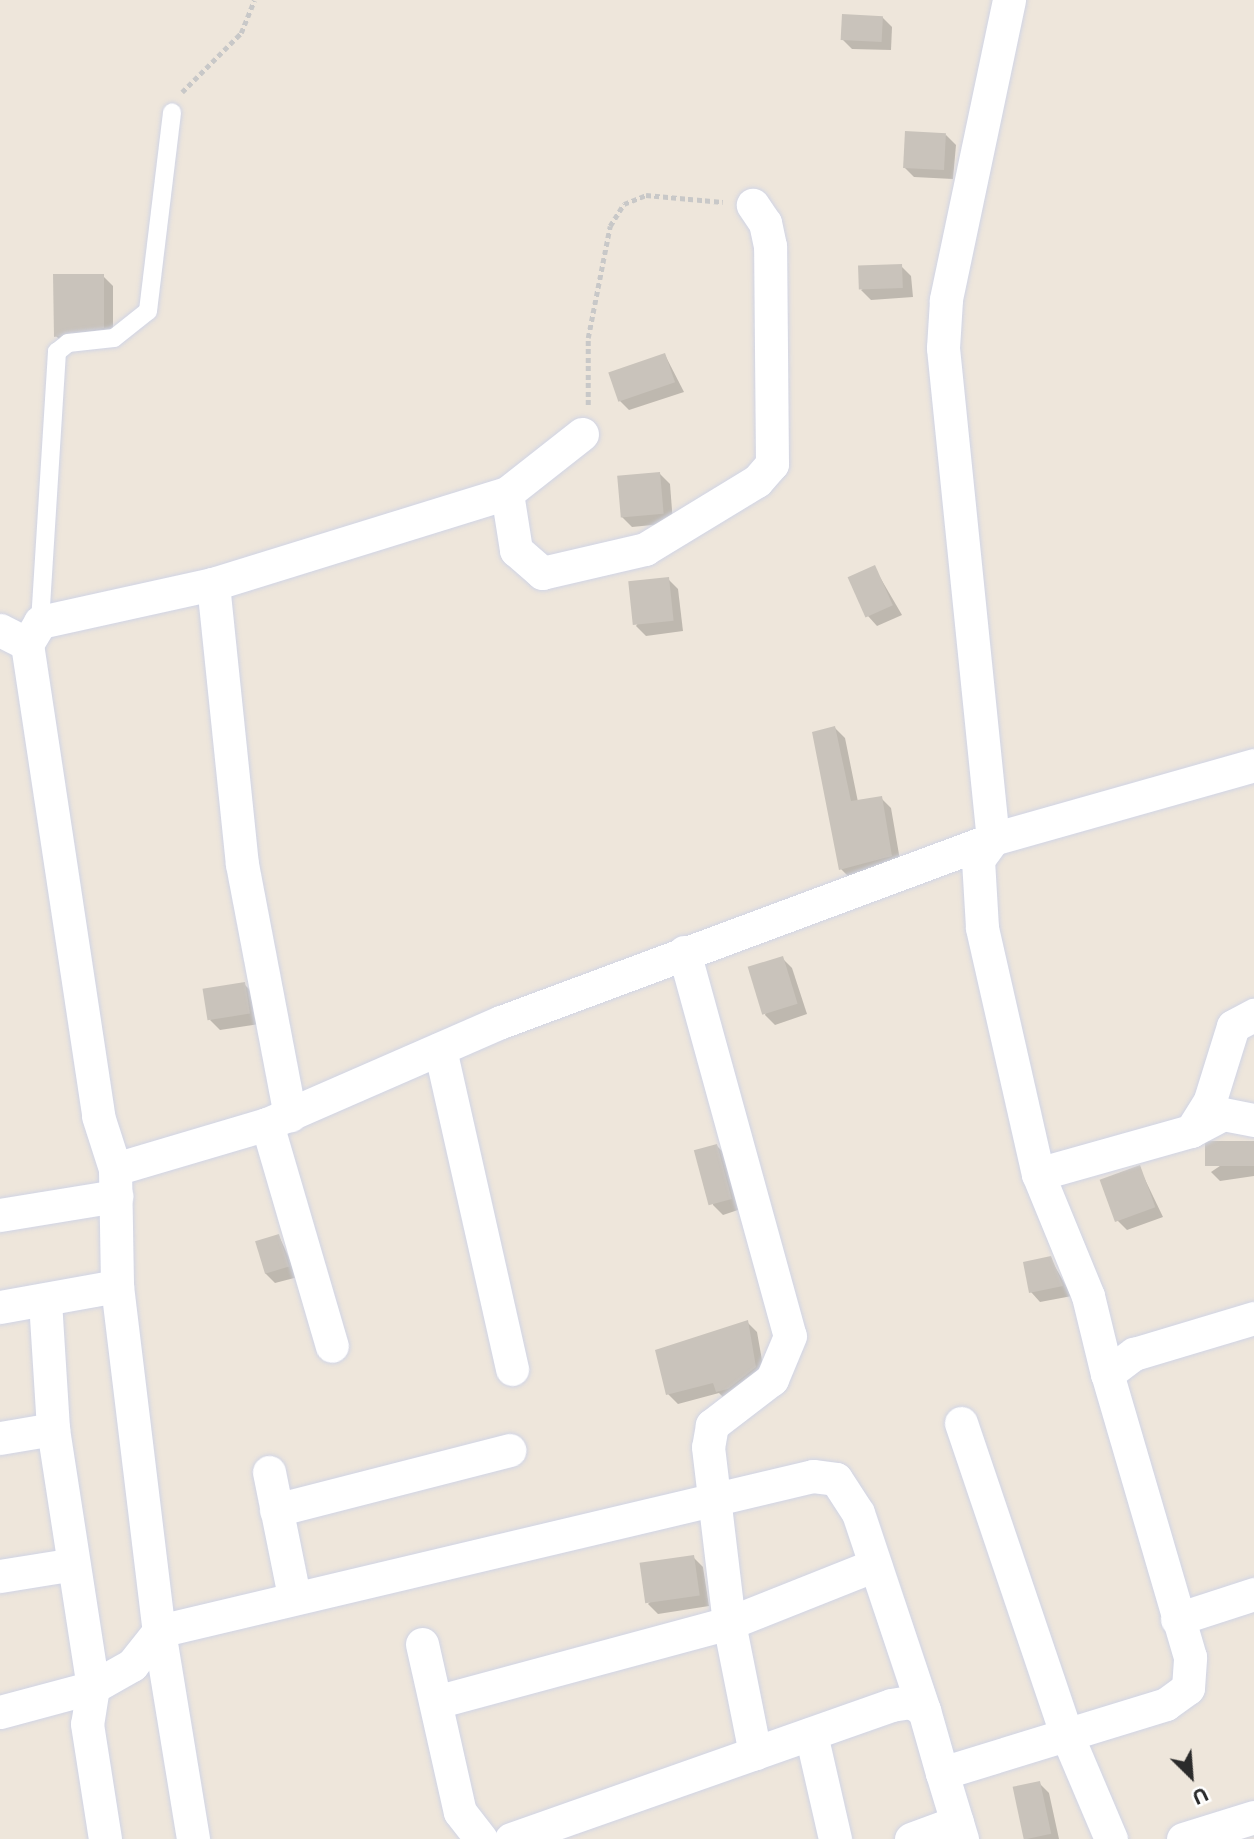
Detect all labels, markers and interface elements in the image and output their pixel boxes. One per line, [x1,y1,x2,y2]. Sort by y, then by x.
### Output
north arrow [1156,1741,1226,1811]
text: U [1188,1782,1212,1809]

